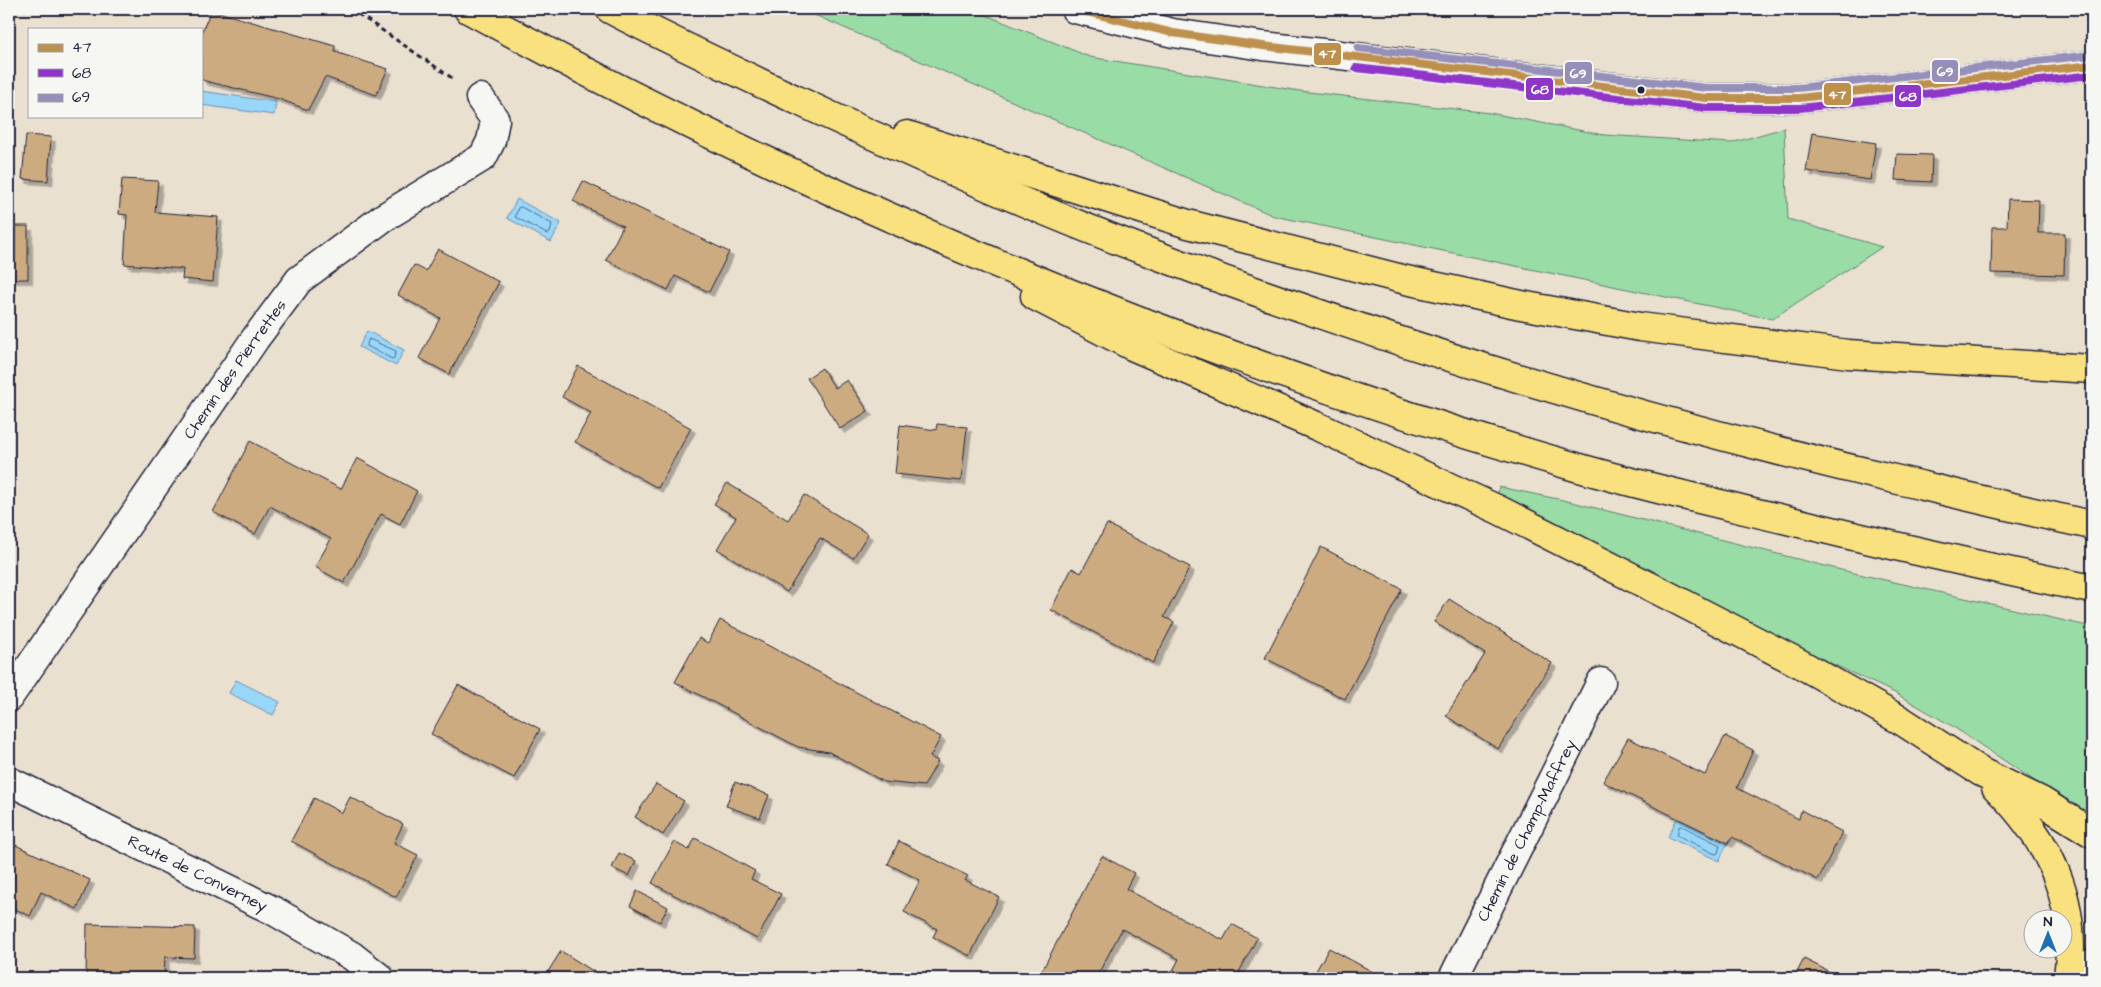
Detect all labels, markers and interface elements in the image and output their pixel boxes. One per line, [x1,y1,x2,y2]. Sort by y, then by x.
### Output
legend [28,28,202,118]
text: 47 [72,37,91,58]
line badge: 47 [1313,42,1342,66]
text: 47 [1318,44,1336,64]
line badge: 69 [1931,59,1959,83]
line badge: 69 [1564,61,1593,85]
text: 69 [1937,62,1953,82]
text: 68 [72,63,91,84]
text: 69 [1570,64,1586,84]
line badge: 68 [1525,77,1554,101]
text: 68 [1531,80,1549,100]
line badge: 47 [1823,82,1852,106]
line badge: 68 [1894,84,1922,108]
unlabelled marker [1636,85,1646,95]
text: 47 [1828,85,1846,105]
text: 69 [72,87,90,108]
text: 68 [1899,87,1917,107]
street label: Chemin des Pierrettes [178,295,292,443]
street label: Chemin de Champ-Maffrey [1472,735,1583,925]
street label: Route de Converney [124,830,271,918]
north arrow [2024,910,2074,960]
text: N [2044,912,2053,932]

